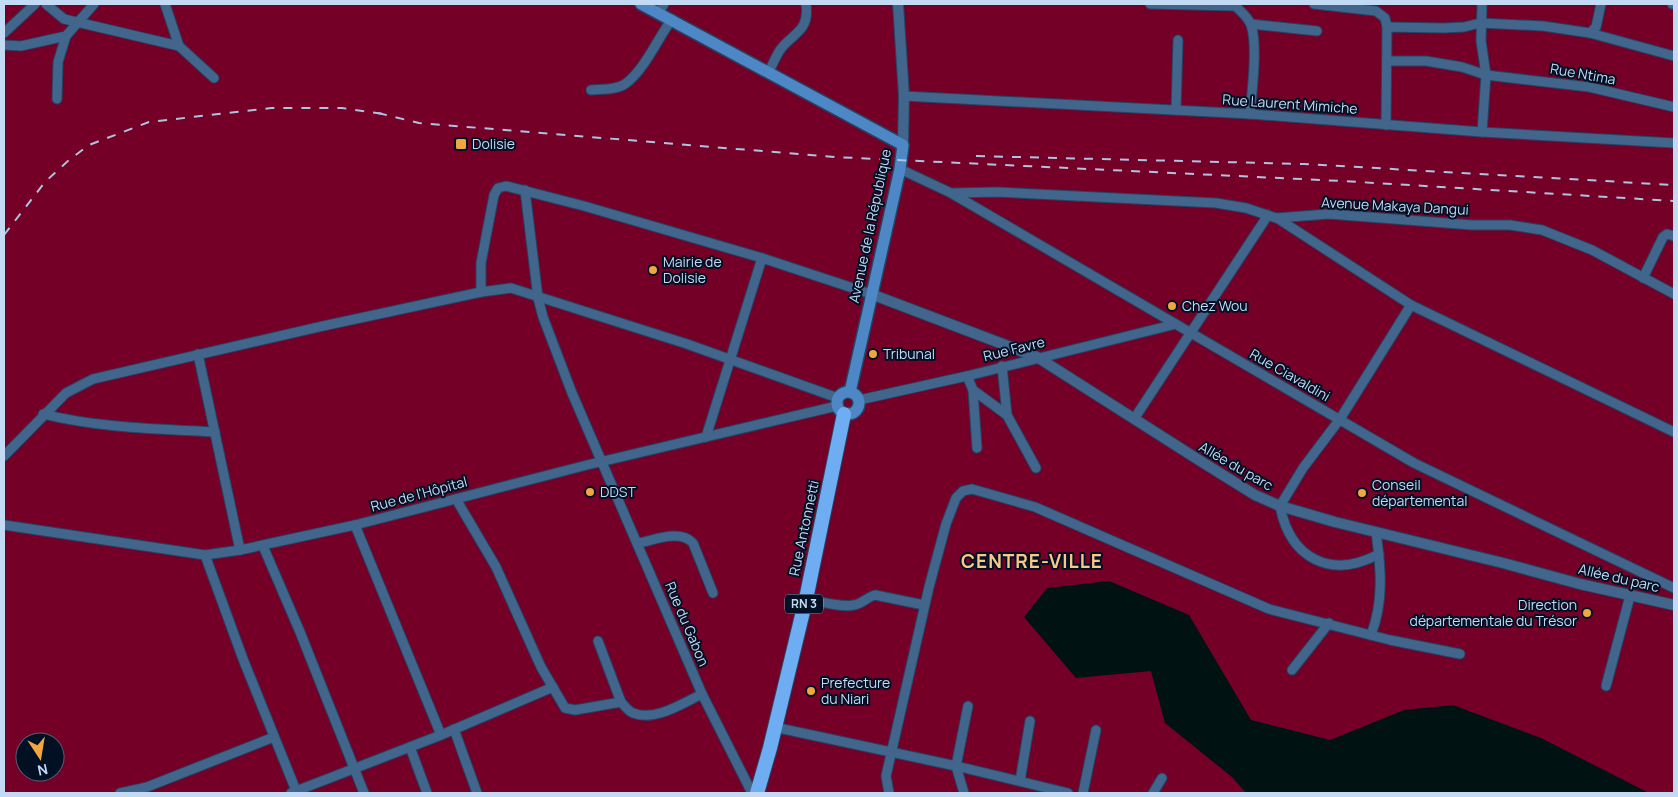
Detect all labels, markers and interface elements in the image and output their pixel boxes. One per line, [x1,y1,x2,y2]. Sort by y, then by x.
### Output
street label: Rue Ntima [1549,58,1617,89]
street label: Rue Laurent Mimiche [1222,89,1358,118]
place label: Dolisie [472,134,515,153]
marker: Dolisie [454,137,468,151]
street label: Avenue de la République [844,147,895,305]
street label: Avenue Makaya Dangui [1321,192,1469,219]
place label: Mairie de Dolisie [663,252,722,287]
marker: Mairie de Dolisie [647,264,659,276]
place label: Chez Wou [1182,296,1248,315]
marker: Chez Wou [1166,300,1178,312]
street label: Rue Favre [981,332,1047,365]
place label: Tribunal [883,344,935,363]
street label: Rue Ciavaldini [1247,344,1334,405]
marker: Tribunal [867,348,879,360]
street label: Allée du parc [1196,437,1277,495]
street label: Rue de l'Hôpital [368,471,469,516]
place label: Conseil départemental [1372,475,1467,510]
street label: Rue Antonnetti [784,478,823,577]
place label: DDST [600,482,636,501]
marker: DDST [584,486,596,498]
marker: Conseil départemental [1356,487,1368,499]
district label: CENTRE-VILLE [961,548,1103,574]
street label: Allée du parc [1577,559,1662,596]
street label: Rue du Gabon [661,579,714,669]
road number: RN 3 [785,594,823,614]
place label: Direction départementale du Trésor [1410,595,1577,630]
marker: Direction départementale du Trésor [1581,607,1593,619]
place label: Prefecture du Niari [821,673,890,708]
marker: Prefecture du Niari [805,685,817,697]
north arrow [15,732,65,782]
text: N [36,760,50,781]

